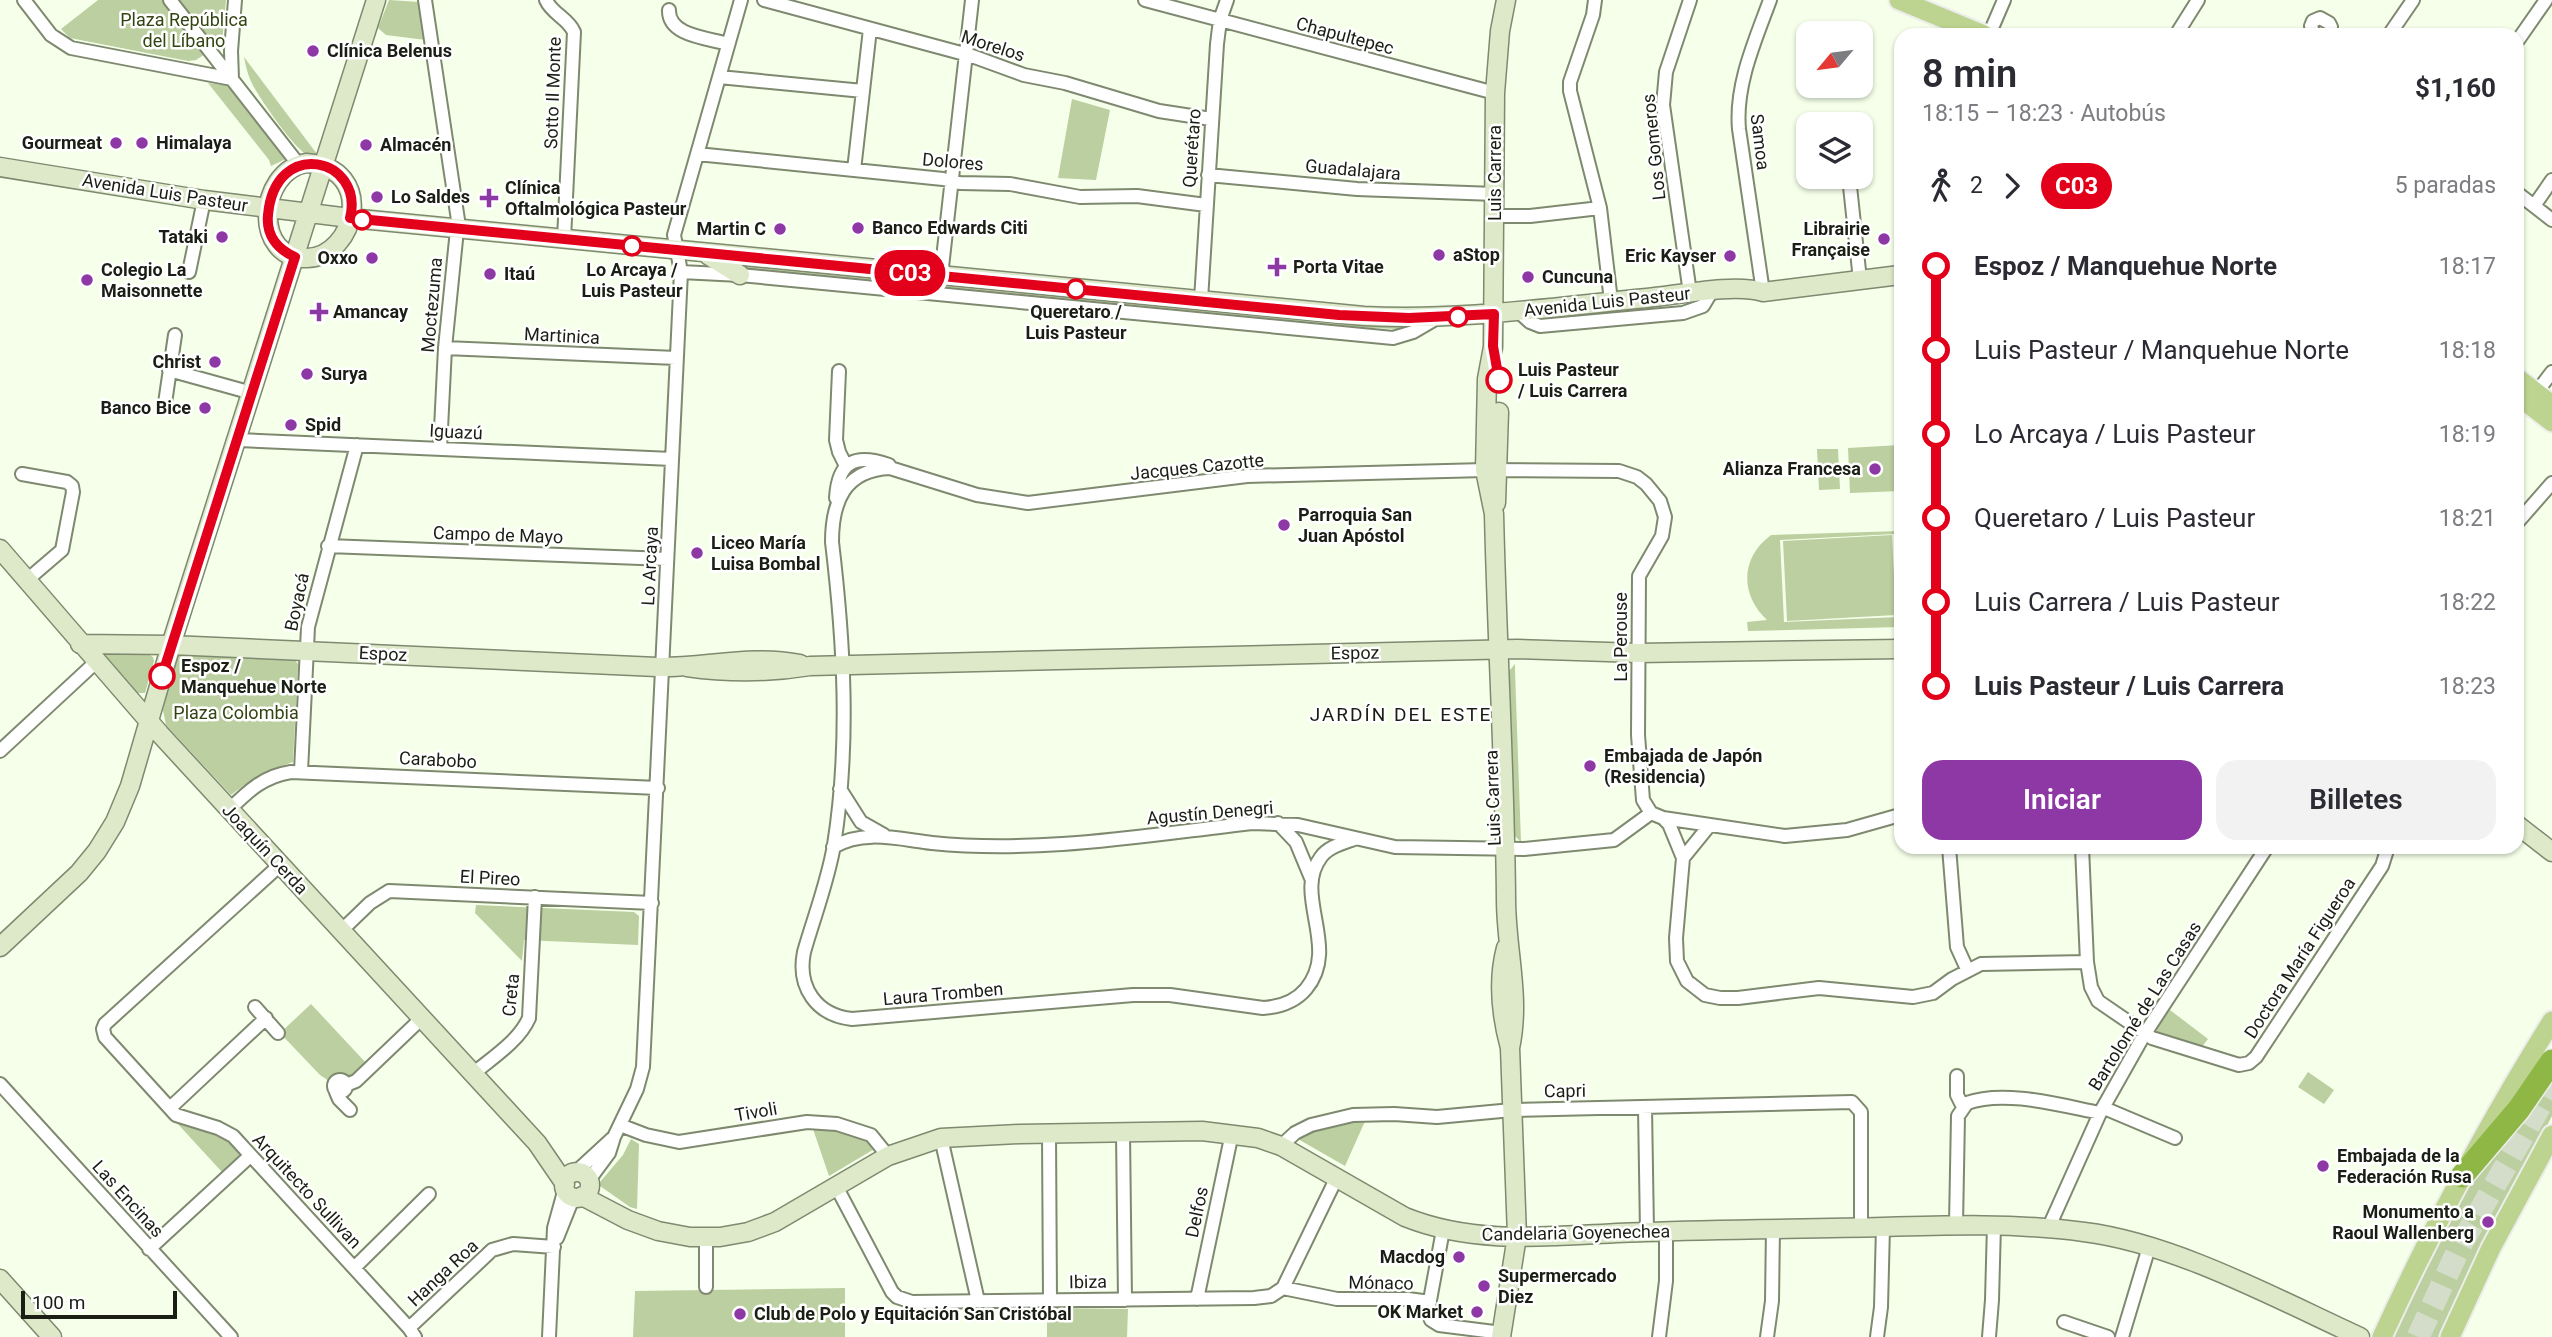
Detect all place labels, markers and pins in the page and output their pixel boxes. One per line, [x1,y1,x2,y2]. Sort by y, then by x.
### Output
place label: Clínica Belenus [327,40,452,61]
marker: Clínica Belenus [305,43,321,59]
place label: Gourmeat [22,132,102,153]
place label: Himalaya [156,132,232,153]
place label: Almacén [380,134,451,155]
marker: Gourmeat [108,135,124,151]
marker: Himalaya [134,135,150,151]
marker: Almacén [358,137,374,153]
place label: Clínica Oftalmológica Pasteur [505,177,687,219]
place label: Lo Saldes [391,186,470,207]
marker: Clínica Oftalmológica Pasteur [479,188,499,208]
marker: Lo Saldes [369,189,385,205]
unlabelled marker [352,210,372,230]
place label: Banco Edwards Citi [872,217,1028,238]
place label: Martin C [696,218,766,239]
place label: Librairie Française [1792,218,1870,260]
marker: Banco Edwards Citi [850,220,866,236]
marker: Martin C [772,221,788,237]
place label: Tataki [158,226,208,247]
marker: Tataki [214,229,230,245]
marker: Librairie Française [1876,231,1892,247]
marker: Lo Arcaya / Luis Pasteur [622,236,642,256]
place label: aStop [1453,244,1500,265]
place label: Eric Kayser [1625,245,1716,266]
place label: Oxxo [317,247,358,268]
marker: aStop [1431,247,1447,263]
marker: Eric Kayser [1722,248,1738,264]
marker: Oxxo [364,250,380,266]
place label: Porta Vitae [1293,256,1384,277]
marker: Porta Vitae [1267,257,1287,277]
place label: Colegio La Maisonnette [101,259,203,301]
place label: Lo Arcaya / Luis Pasteur [582,259,683,301]
place label: Itaú [504,263,535,284]
marker: Itaú [482,266,498,282]
place label: Cuncuna [1542,266,1613,287]
marker: Cuncuna [1520,269,1536,285]
marker: Colegio La Maisonnette [79,272,95,288]
marker: Queretaro / Luis Pasteur [1066,279,1086,299]
place label: Amancay [333,301,409,322]
place label: Queretaro / Luis Pasteur [1026,301,1127,343]
marker: Amancay [311,304,327,320]
unlabelled marker [1448,307,1468,327]
place label: Christ [152,351,201,372]
marker: Christ [207,354,223,370]
place label: Luis Pasteur / Luis Carrera [1517,359,1628,401]
place label: Surya [321,363,368,384]
marker: Surya [299,366,315,382]
marker: Luis Pasteur / Luis Carrera [1486,367,1512,393]
place label: Banco Bice [100,397,191,418]
marker: Banco Bice [197,400,213,416]
place label: Spid [305,414,341,435]
marker: Spid [283,417,299,433]
place label: Alianza Francesa [1723,458,1861,479]
marker: Alianza Francesa [1867,461,1883,477]
place label: Parroquia San Juan Apóstol [1298,504,1412,546]
marker: Parroquia San Juan Apóstol [1276,517,1292,533]
place label: Liceo María Luisa Bombal [711,532,821,574]
marker: Liceo María Luisa Bombal [689,545,705,561]
place label: Espoz / Manquehue Norte [181,655,327,697]
marker: Espoz / Manquehue Norte [149,663,175,689]
place label: Embajada de Japón (Residencia) [1604,745,1762,788]
marker: Embajada de Japón (Residencia) [1582,758,1598,774]
place label: Embajada de la Federación Rusa [2337,1145,2472,1187]
marker: Embajada de la Federación Rusa [2315,1158,2331,1174]
place label: Monumento a Raoul Wallenberg [2332,1201,2474,1243]
marker: Monumento a Raoul Wallenberg [2480,1214,2496,1230]
place label: Macdog [1380,1246,1445,1267]
marker: Macdog [1451,1249,1467,1265]
place label: Supermercado Diez [1498,1265,1617,1307]
marker: Supermercado Diez [1476,1278,1492,1294]
place label: OK Market [1377,1301,1463,1322]
place label: Club de Polo y Equitación San Cristóbal [754,1303,1072,1324]
marker: OK Market [1469,1304,1485,1320]
marker: Club de Polo y Equitación San Cristóbal [732,1306,748,1322]

